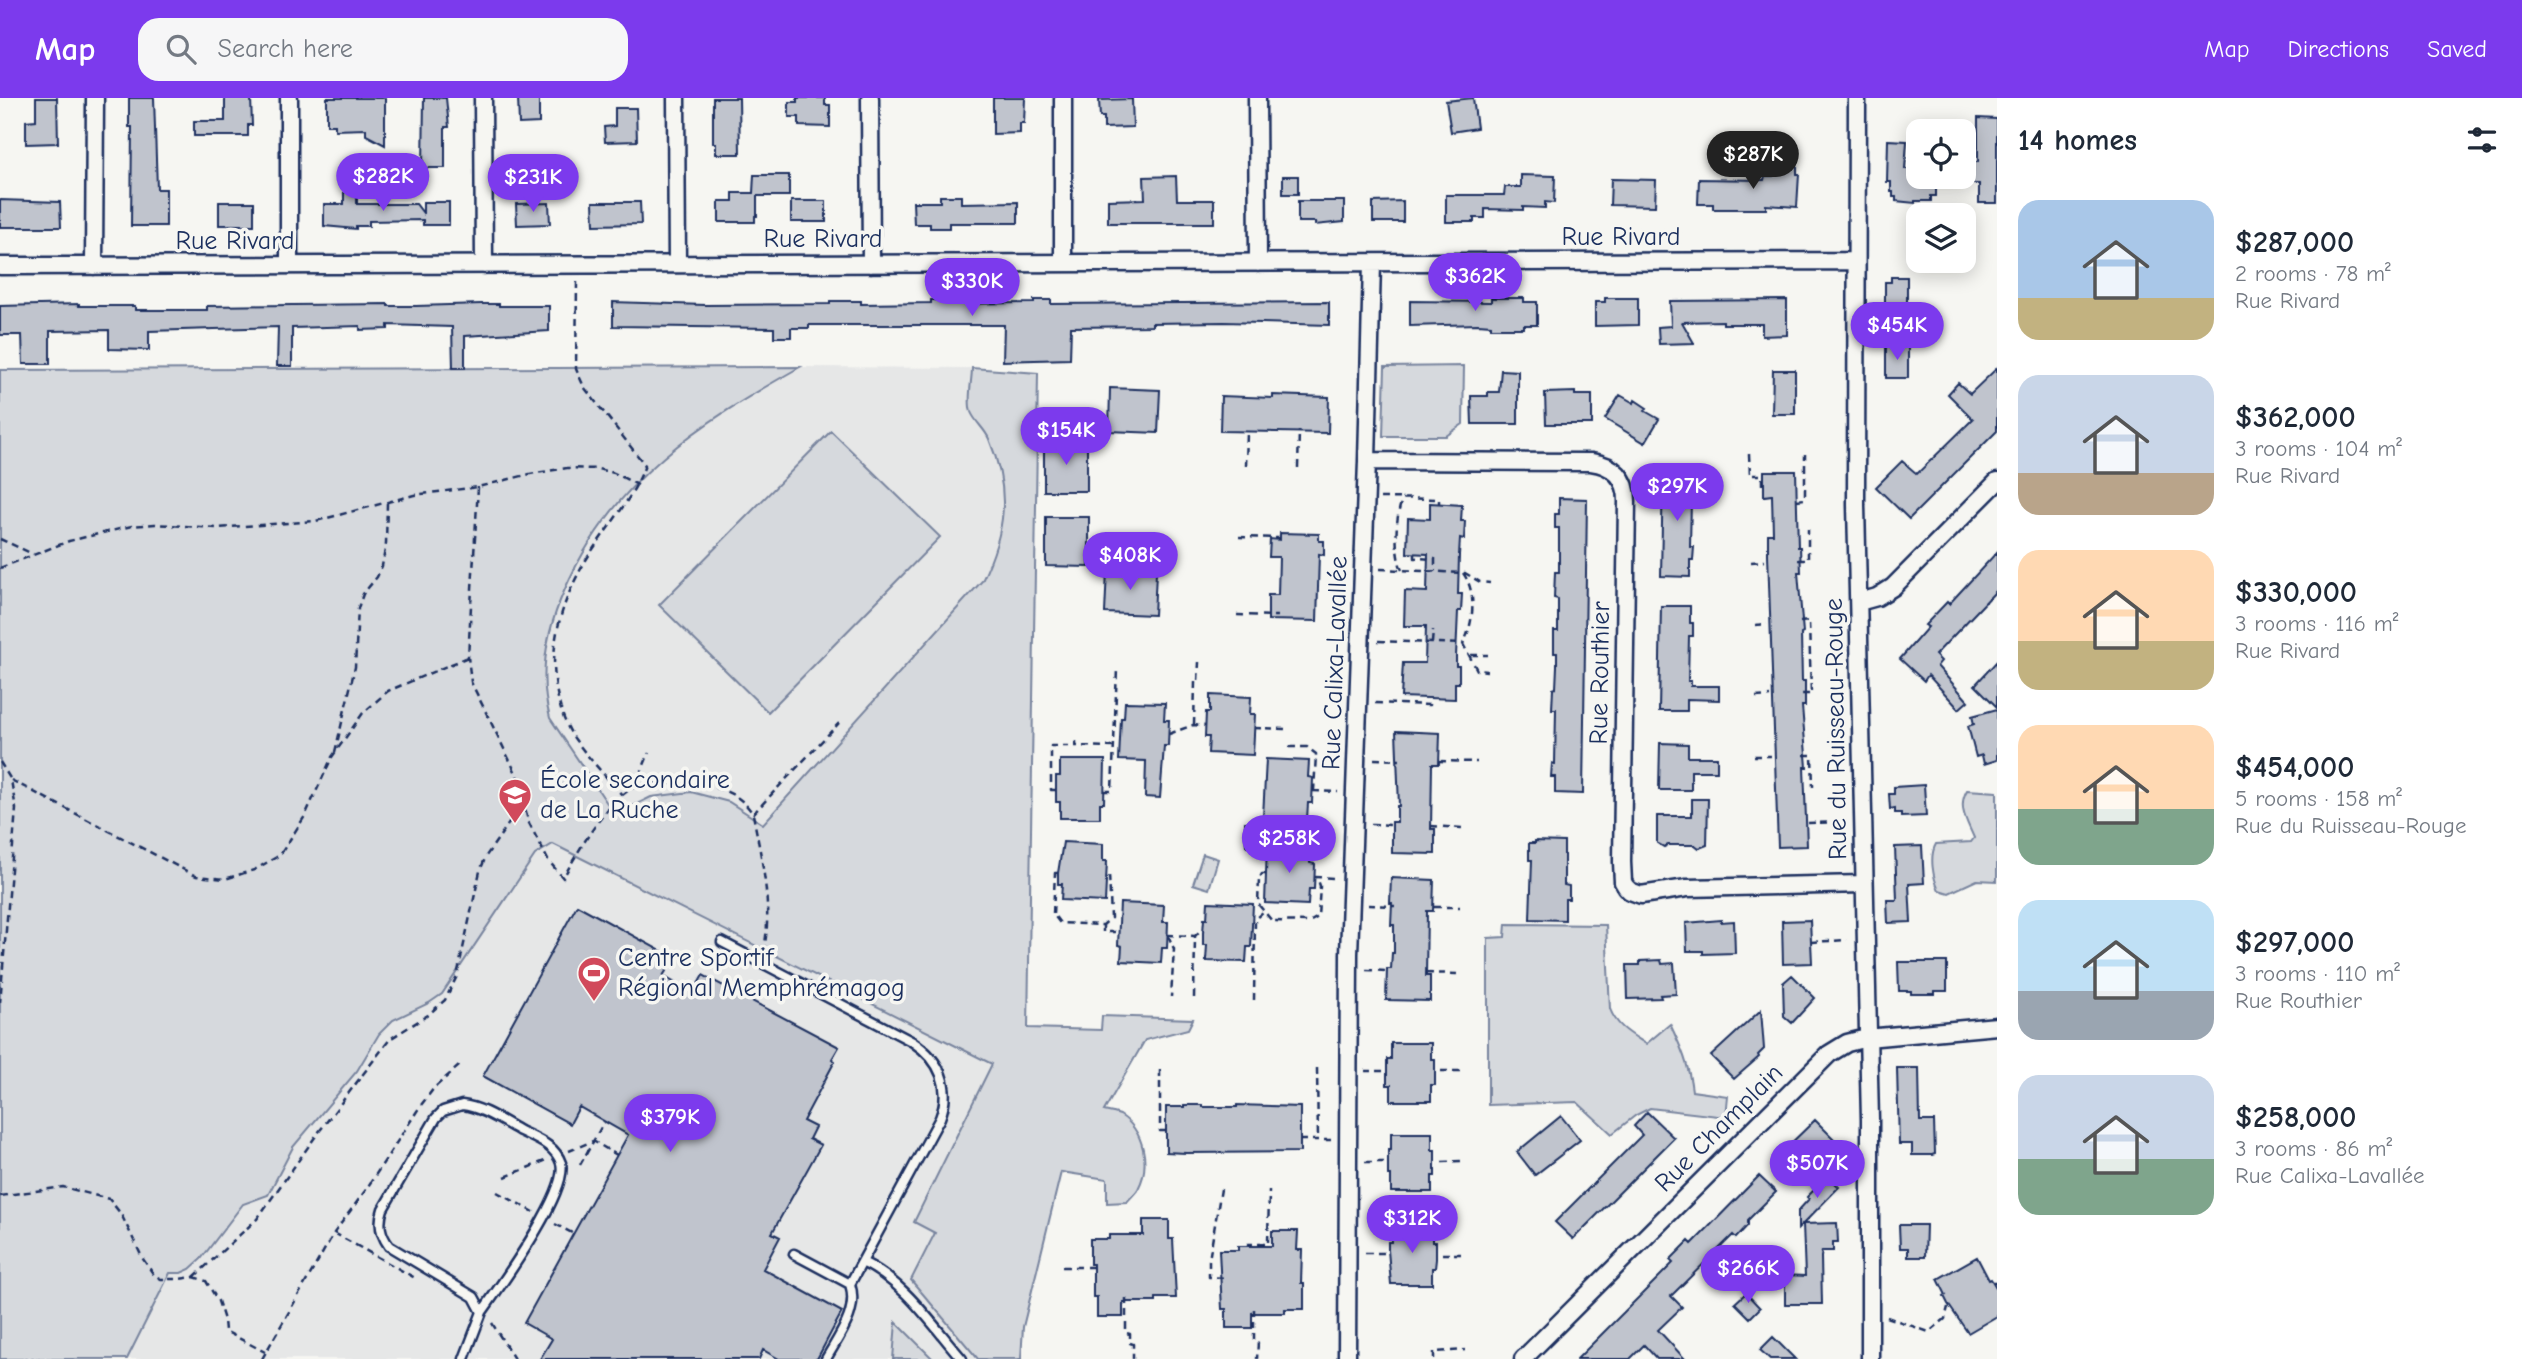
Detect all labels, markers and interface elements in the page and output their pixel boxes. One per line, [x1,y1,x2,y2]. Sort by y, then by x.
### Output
search box [138,18,628,81]
text: Map [35,30,96,68]
icon: search [162,30,200,68]
text: Search here [218,34,353,64]
text: Map [2204,35,2250,63]
text: Directions [2288,35,2389,63]
text: Saved [2427,35,2487,63]
map controls [1906,119,1976,273]
button: locate [1906,119,1976,189]
icon: filters [2463,121,2501,159]
text: 14 homes [2018,123,2137,158]
pin: $287K [1704,132,1802,191]
text: $287K [1723,140,1783,167]
pin: $282K [334,153,432,213]
pin: $231K [484,155,582,214]
text: $282K [352,162,414,189]
text: $231K [504,163,562,190]
button: layers [1906,203,1976,273]
street label: Rue Rivard [1562,222,1680,252]
street label: Rue Rivard [764,224,882,254]
text: $287,000 [2235,225,2354,260]
street label: Rue Rivard [176,226,294,256]
icon: home [2074,228,2158,312]
pin: $362K [1426,254,1524,313]
pin: $330K [923,258,1021,318]
text: 2 rooms · 78 m² [2235,260,2391,287]
text: $362K [1444,262,1506,289]
text: $330K [941,267,1003,294]
text: Rue Rivard [2235,287,2340,314]
pin: $454K [1848,302,1946,362]
text: $454K [1867,311,1927,338]
text: $362,000 [2235,400,2356,435]
icon: home [2074,403,2158,487]
pin: $154K [1017,408,1115,467]
text: $154K [1037,416,1095,443]
text: 3 rooms · 104 m² [2235,435,2402,462]
text: Rue Rivard [2235,462,2340,489]
pin: $297K [1628,464,1726,523]
text: $297K [1647,472,1707,499]
pin: $408K [1081,532,1179,592]
text: $408K [1099,541,1161,568]
street label: Rue Calixa-Lavallée [1316,555,1354,771]
text: $330,000 [2235,575,2357,610]
icon: home [2074,578,2158,662]
street label: Rue du Ruisseau-Rouge [1819,598,1853,860]
street label: Rue Routhier [1584,600,1616,745]
text: 3 rooms · 116 m² [2235,610,2399,637]
text: Rue Rivard [2235,637,2340,664]
text: $454,000 [2235,750,2354,785]
icon: home [2074,753,2158,837]
place label: École secondaire de La Ruche [540,764,730,825]
school or university icon: École secondaire de La Ruche [496,776,534,825]
text: 5 rooms · 158 m² [2235,785,2402,812]
text: Rue du Ruisseau-Rouge [2235,812,2467,839]
pin: $258K [1240,816,1338,875]
text: $258K [1258,824,1320,851]
text: $297,000 [2235,925,2354,960]
icon: home [2074,928,2158,1012]
place label: Centre Sportif Régional Memphrémagog [618,943,905,1003]
sports icon: Centre Sportif Régional Memphrémagog [575,954,613,1003]
text: 3 rooms · 110 m² [2235,960,2400,987]
text: Rue Routhier [2235,987,2362,1014]
street label: Rue Champlain [1649,1058,1789,1198]
pin: $379K [621,1094,719,1154]
text: $258,000 [2235,1100,2357,1135]
text: $379K [640,1103,700,1130]
icon: home [2074,1103,2158,1187]
text: 3 rooms · 86 m² [2235,1135,2392,1162]
pin: $507K [1768,1140,1866,1200]
text: $507K [1786,1149,1848,1176]
text: Rue Calixa-Lavallée [2235,1162,2425,1189]
pin: $312K [1363,1196,1461,1255]
text: $312K [1383,1204,1441,1231]
pin: $266K [1699,1246,1797,1305]
text: $266K [1717,1254,1779,1281]

